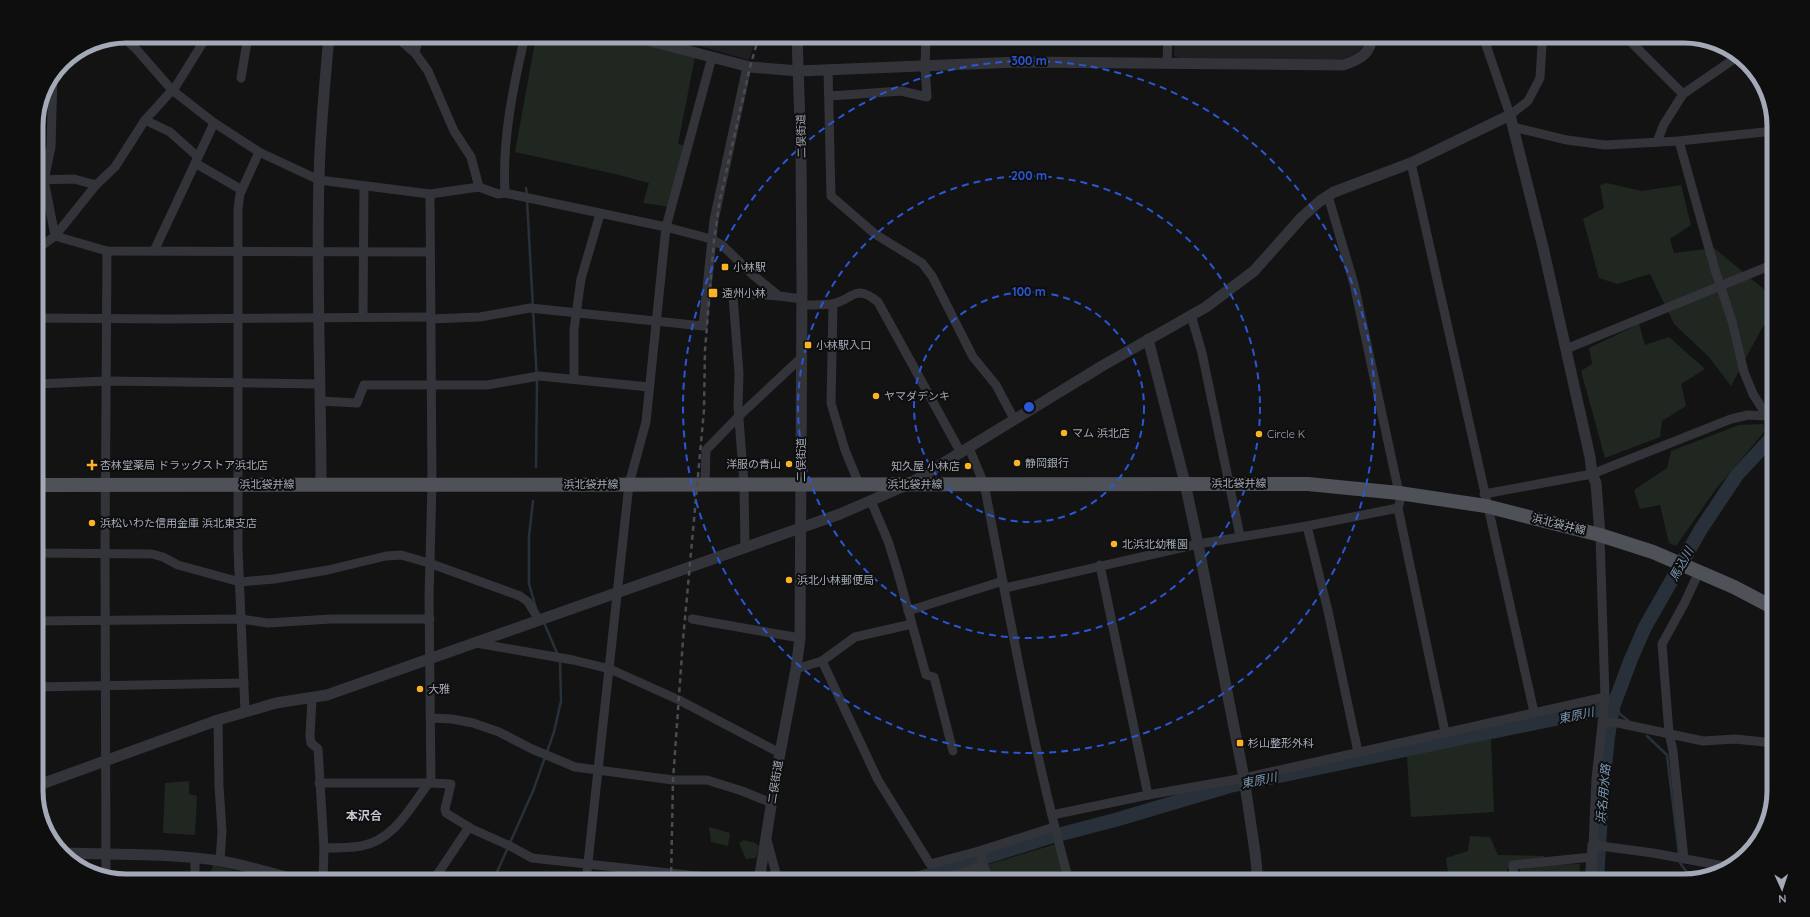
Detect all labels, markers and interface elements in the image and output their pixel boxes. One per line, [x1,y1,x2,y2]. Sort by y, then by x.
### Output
text: 300 m [1011,53,1047,68]
street label: 二俣街道 [794,114,808,158]
text: 200 m [1011,168,1047,183]
place label: 小林駅 [733,260,766,274]
marker: 小林駅 [720,262,730,272]
text: 100 m [1012,284,1046,299]
place label: 遠州小林 [722,286,766,300]
marker: 遠州小林 [707,287,719,299]
place label: 小林駅入口 [816,338,871,352]
marker: 小林駅入口 [803,340,813,350]
place label: ヤマダデンキ [884,389,950,403]
marker: ヤマダデンキ [871,391,881,401]
centre of rings [1022,400,1036,414]
place label: マム 浜北店 [1072,426,1130,440]
place label: Circle K [1267,427,1305,441]
marker: マム 浜北店 [1059,428,1069,438]
marker: Circle K [1254,429,1264,439]
street label: 二俣街道 [794,438,808,482]
place label: 静岡銀行 [1025,456,1069,470]
place label: 洋服の青山 [726,457,781,471]
place label: 杏林堂薬局 ドラッグストア浜北店 [100,458,268,472]
marker: 静岡銀行 [1012,458,1022,468]
marker: 洋服の青山 [784,459,794,469]
place label: 知久屋 小林店 [891,459,960,473]
marker: 杏林堂薬局 ドラッグストア浜北店 [87,460,97,470]
marker: 知久屋 小林店 [963,461,973,471]
street label: 浜北袋井線 [1212,476,1267,490]
street label: 浜北袋井線 [240,477,295,491]
street label: 浜北袋井線 [564,477,619,491]
street label: 浜北袋井線 [888,477,943,491]
street label: 浜北袋井線 [1531,511,1587,537]
place label: 浜松いわた信用金庫 浜北東支店 [100,516,257,530]
marker: 浜松いわた信用金庫 浜北東支店 [87,518,97,528]
place label: 北浜北幼稚園 [1122,537,1188,551]
marker: 北浜北幼稚園 [1109,539,1119,549]
water label: 馬込川 [1666,543,1697,583]
place label: 浜北小林郵便局 [797,573,874,587]
marker: 浜北小林郵便局 [784,575,794,585]
place label: 大雅 [428,682,450,696]
marker: 大雅 [415,684,425,694]
water label: 東原川 [1557,704,1597,726]
place label: 杉山整形外科 [1248,736,1314,750]
marker: 杉山整形外科 [1235,738,1245,748]
street label: 二俣街道 [765,759,785,805]
water label: 浜名用水路 [1593,762,1613,825]
water label: 東原川 [1240,769,1280,791]
district label: 本沢合 [346,808,382,823]
north arrow [1762,869,1802,909]
text: N [1778,892,1787,906]

